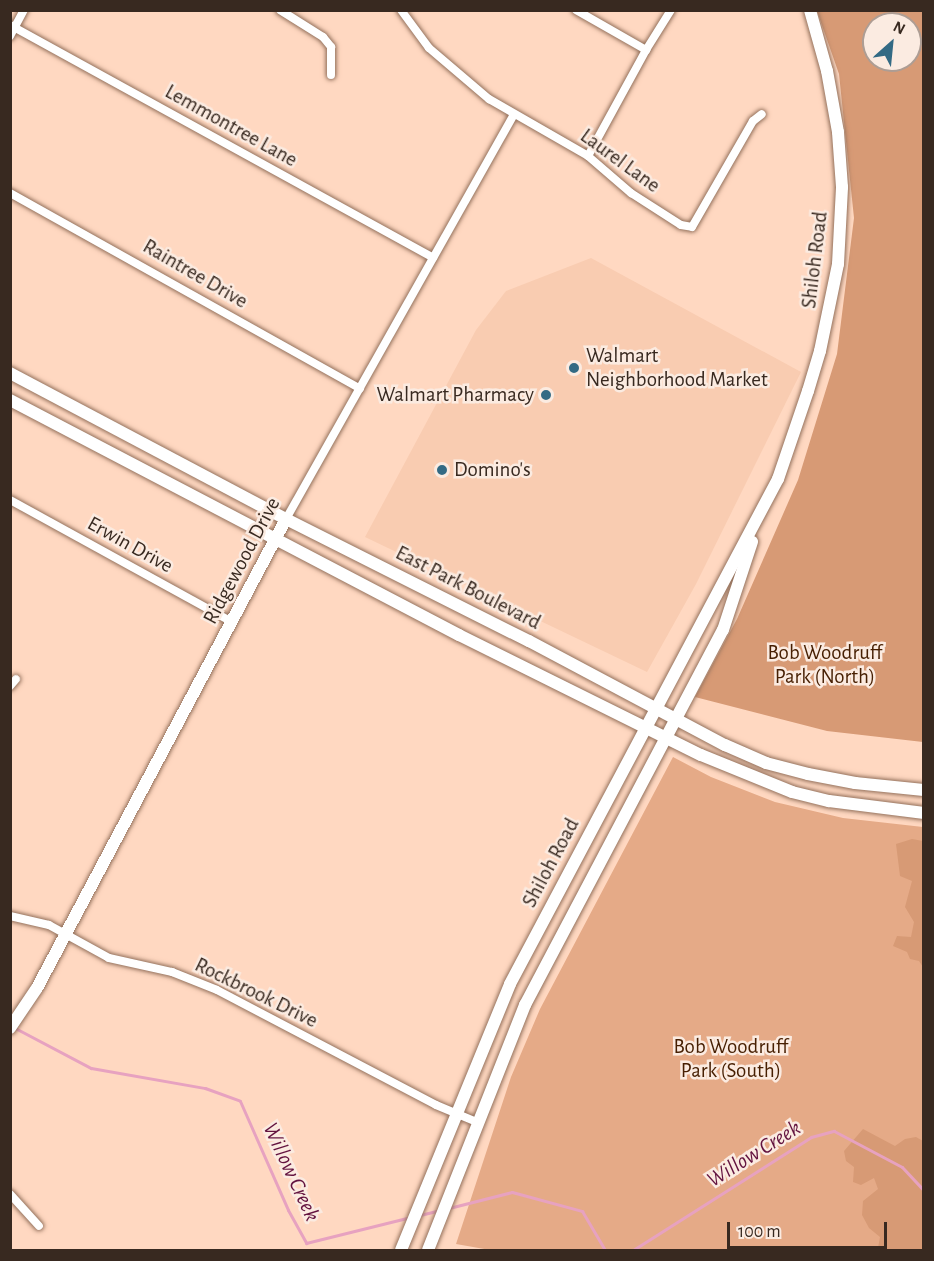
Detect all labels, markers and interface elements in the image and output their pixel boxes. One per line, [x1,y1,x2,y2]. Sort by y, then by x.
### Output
north arrow [862,12,922,72]
text: N [891,18,908,37]
street label: Lemmontree Lane [160,79,302,173]
street label: Laurel Lane [575,124,665,198]
street label: Shiloh Road [797,210,833,310]
street label: Raintree Drive [138,234,252,314]
place label: Walmart Neighborhood Market [586,343,768,393]
marker: Walmart Neighborhood Market [567,361,581,375]
place label: Walmart Pharmacy [377,382,534,408]
marker: Walmart Pharmacy [539,388,553,402]
place label: Domino's [454,457,531,483]
marker: Domino's [435,463,449,477]
street label: Ridgewood Drive [198,493,286,629]
street label: Erwin Drive [83,511,177,579]
street label: East Park Boulevard [391,541,545,635]
park label: Bob Woodruff Park (North) [768,640,882,690]
street label: Shiloh Road [517,814,585,912]
street label: Rockbrook Drive [190,952,322,1034]
park label: Bob Woodruff Park (South) [674,1034,788,1084]
water label: Willow Creek [702,1115,806,1193]
water label: Willow Creek [257,1118,325,1226]
scale bar [730,1210,890,1248]
text: 100 m [738,1223,781,1241]

